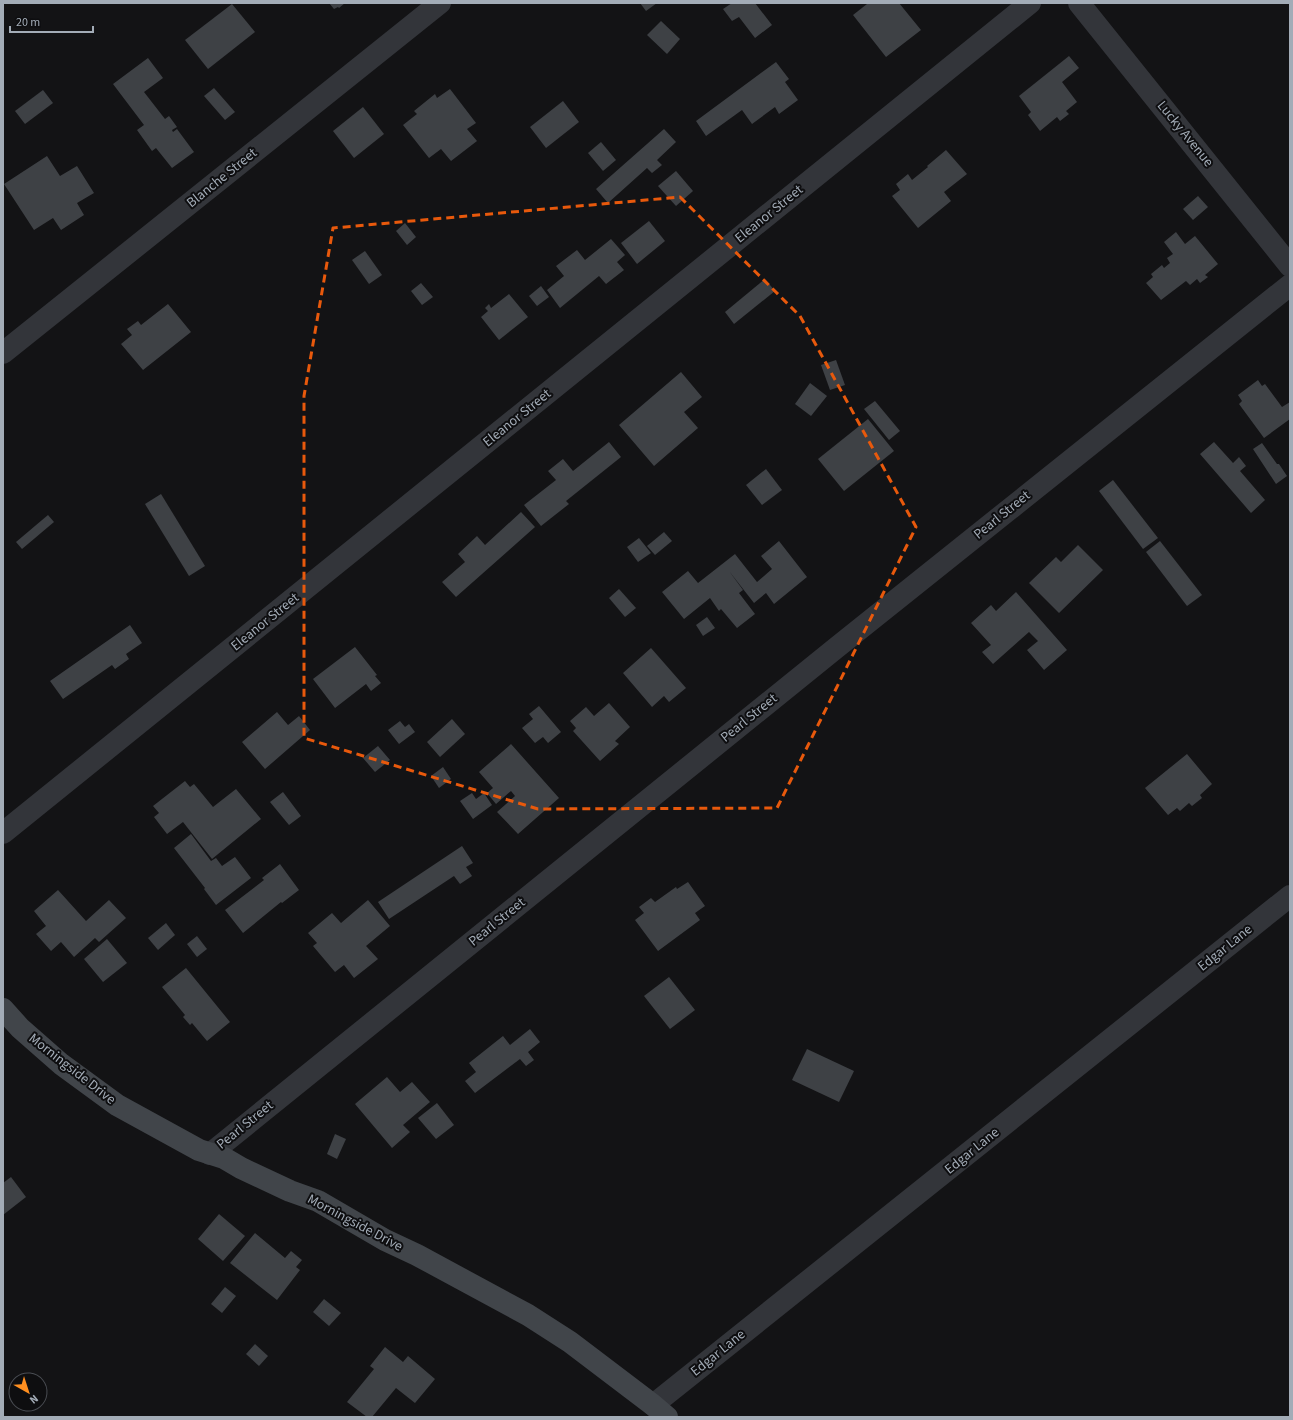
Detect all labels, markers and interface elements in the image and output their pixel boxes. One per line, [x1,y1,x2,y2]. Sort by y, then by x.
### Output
scale bar [10,8,93,34]
text: 20 m [16,14,40,31]
street label: Lucky Avenue [1152,97,1218,171]
street label: Blanche Street [183,143,262,213]
street label: Eleanor Street [731,180,808,248]
street label: Eleanor Street [479,384,556,452]
street label: Pearl Street [969,486,1035,544]
street label: Eleanor Street [227,588,304,656]
street label: Pearl Street [716,689,782,747]
street label: Pearl Street [464,893,530,951]
street label: Edgar Lane [1193,920,1257,976]
street label: Morningside Drive [24,1029,120,1109]
street label: Pearl Street [212,1096,278,1154]
street label: Edgar Lane [940,1123,1004,1179]
street label: Morningside Drive [304,1189,406,1257]
street label: Edgar Lane [686,1325,750,1381]
north arrow [8,1372,48,1412]
text: N [26,1391,42,1408]

